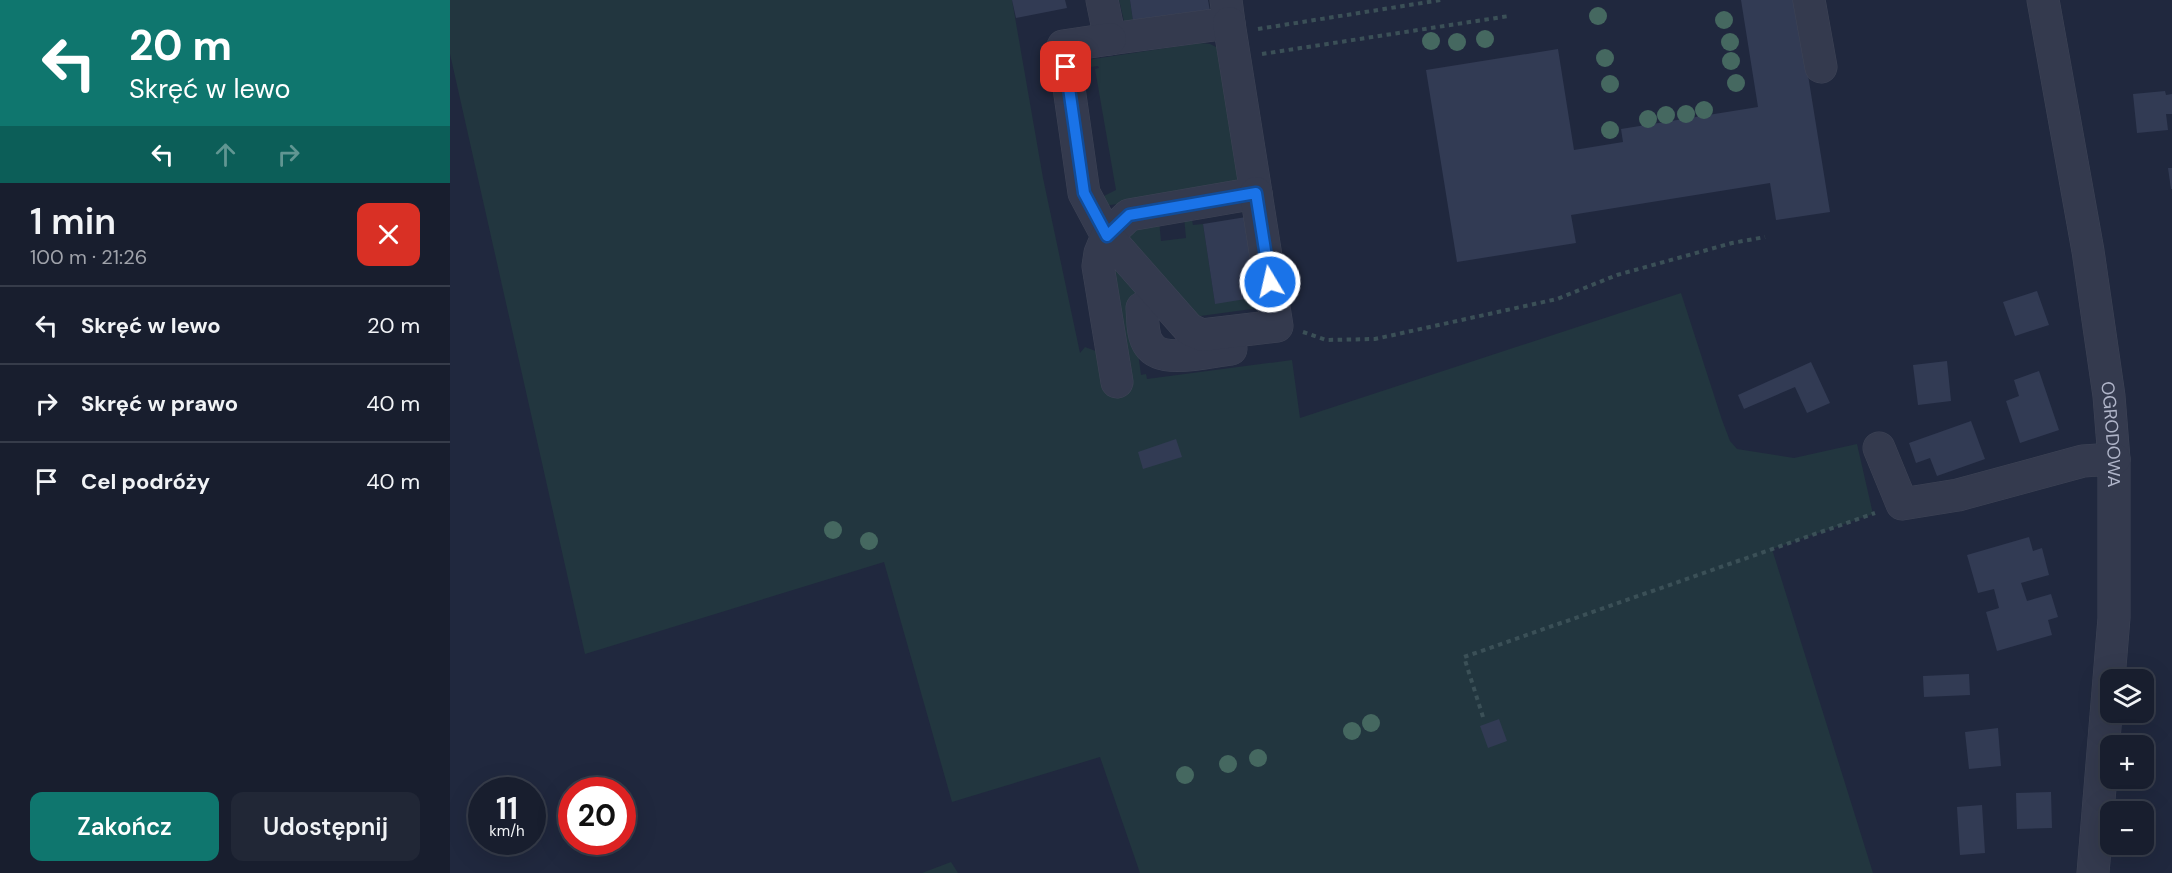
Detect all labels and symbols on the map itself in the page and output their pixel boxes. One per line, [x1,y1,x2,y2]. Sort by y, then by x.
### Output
pin [1040,41,1091,92]
position arrow [1238,250,1302,314]
street label: OGRODOWA [2095,380,2126,487]
speed limit sign: 20 [558,777,636,855]

